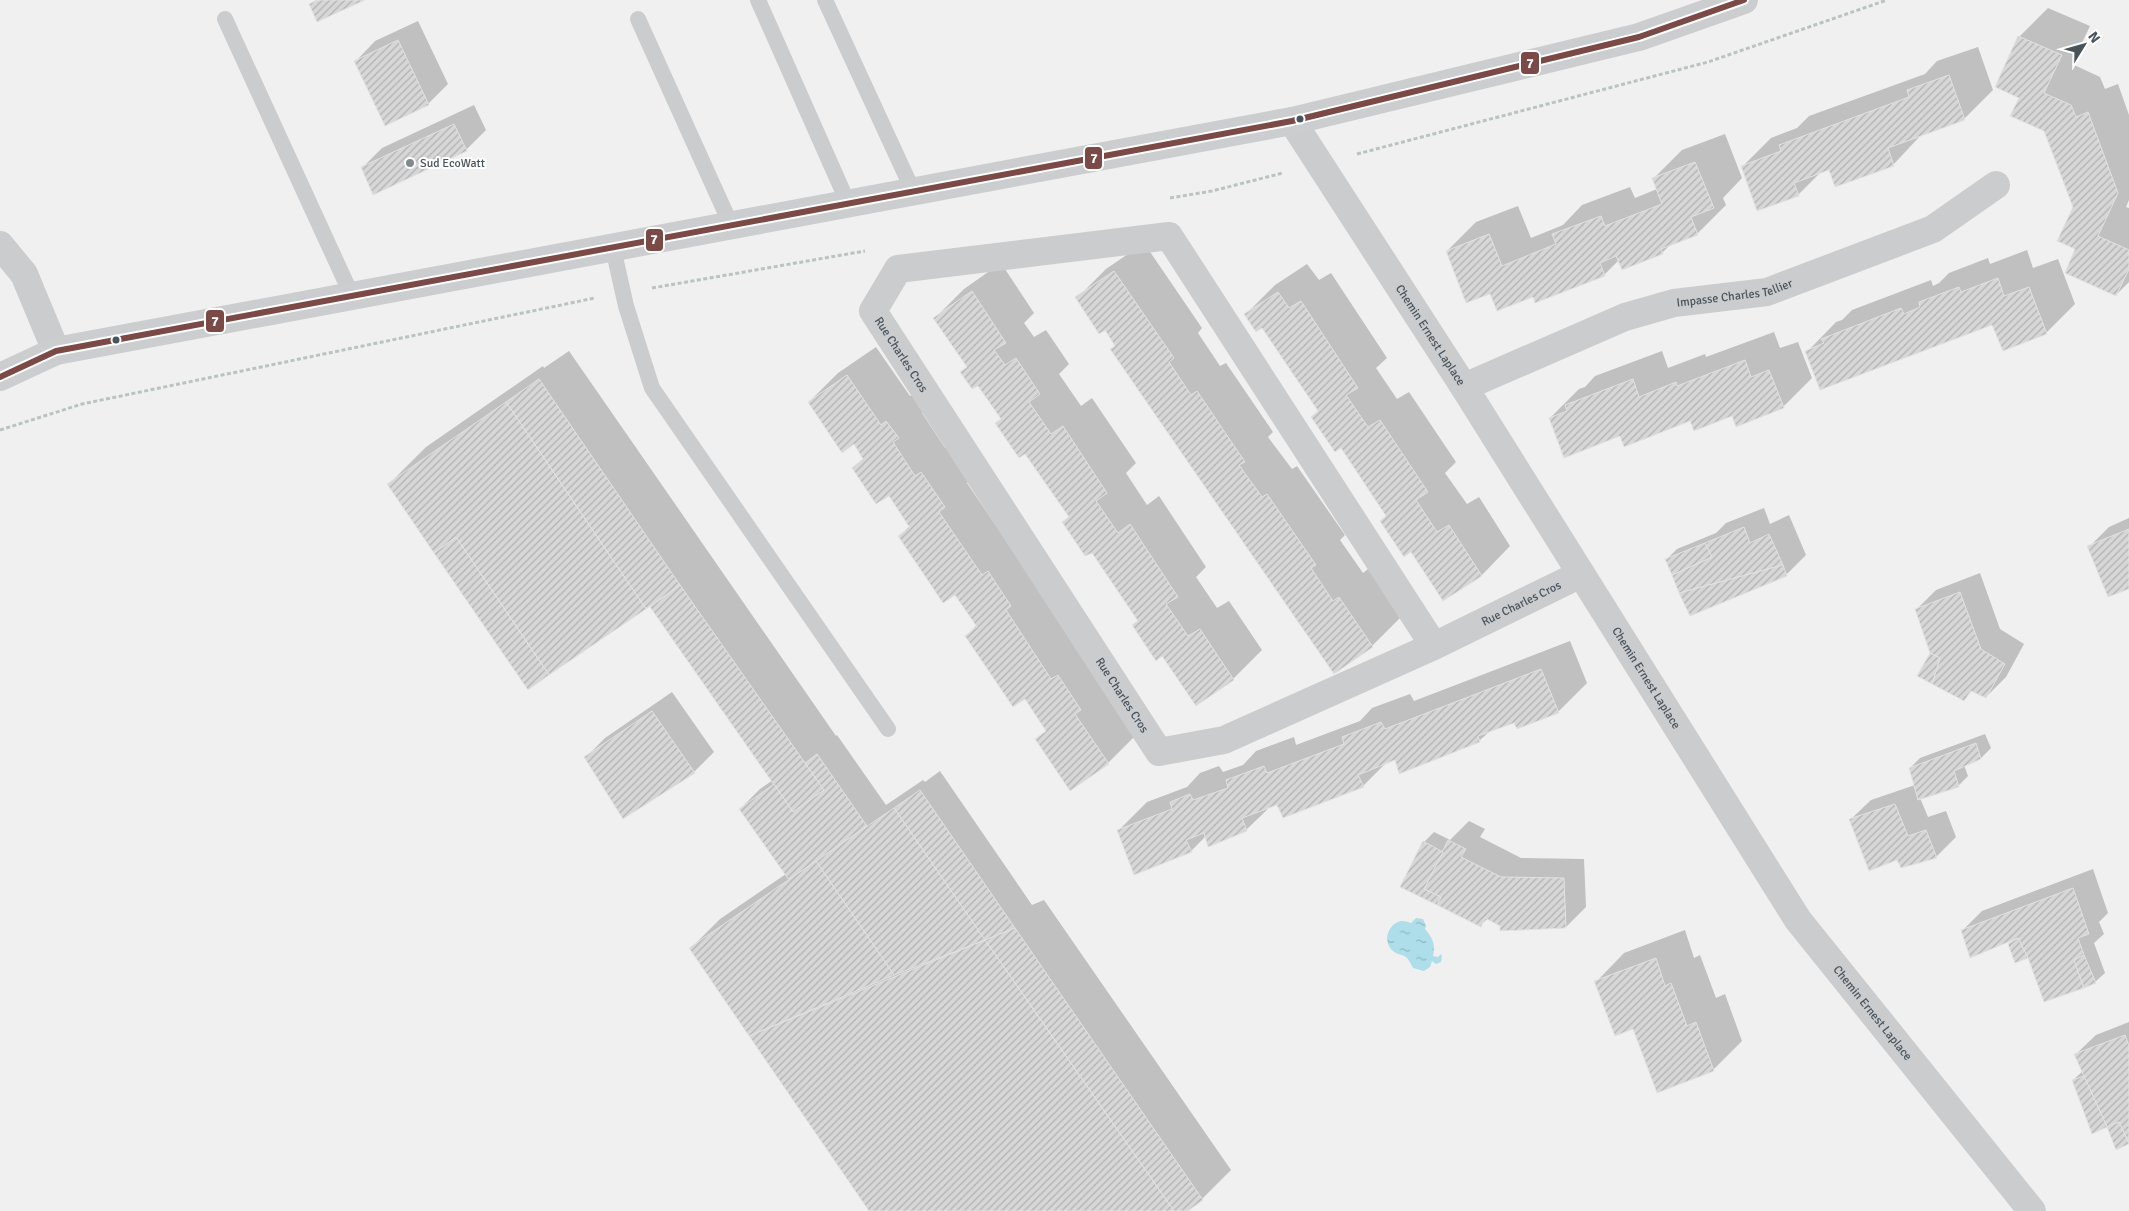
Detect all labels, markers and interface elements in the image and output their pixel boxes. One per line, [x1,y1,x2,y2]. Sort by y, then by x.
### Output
north arrow [2059,20,2109,70]
text: N [2084,28,2104,46]
line badge: 7 [1520,51,1540,75]
text: 7 [1526,55,1534,72]
unlabelled marker [1295,114,1305,124]
line badge: 7 [1084,146,1103,170]
text: 7 [1090,150,1098,167]
place label: Sud EcoWatt [420,156,485,171]
marker: Sud EcoWatt [404,157,416,169]
line badge: 7 [645,228,664,252]
text: 7 [650,231,658,248]
street label: Impasse Charles Tellier [1676,275,1795,310]
street label: Chemin Ernest Laplace [1392,282,1469,389]
line badge: 7 [205,309,225,333]
text: 7 [211,313,219,330]
street label: Rue Charles Cros [871,314,931,395]
unlabelled marker [111,335,121,345]
street label: Rue Charles Cros [1479,577,1564,629]
street label: Chemin Ernest Laplace [1609,624,1684,732]
street label: Rue Charles Cros [1092,655,1152,736]
street label: Chemin Ernest Laplace [1830,962,1915,1063]

